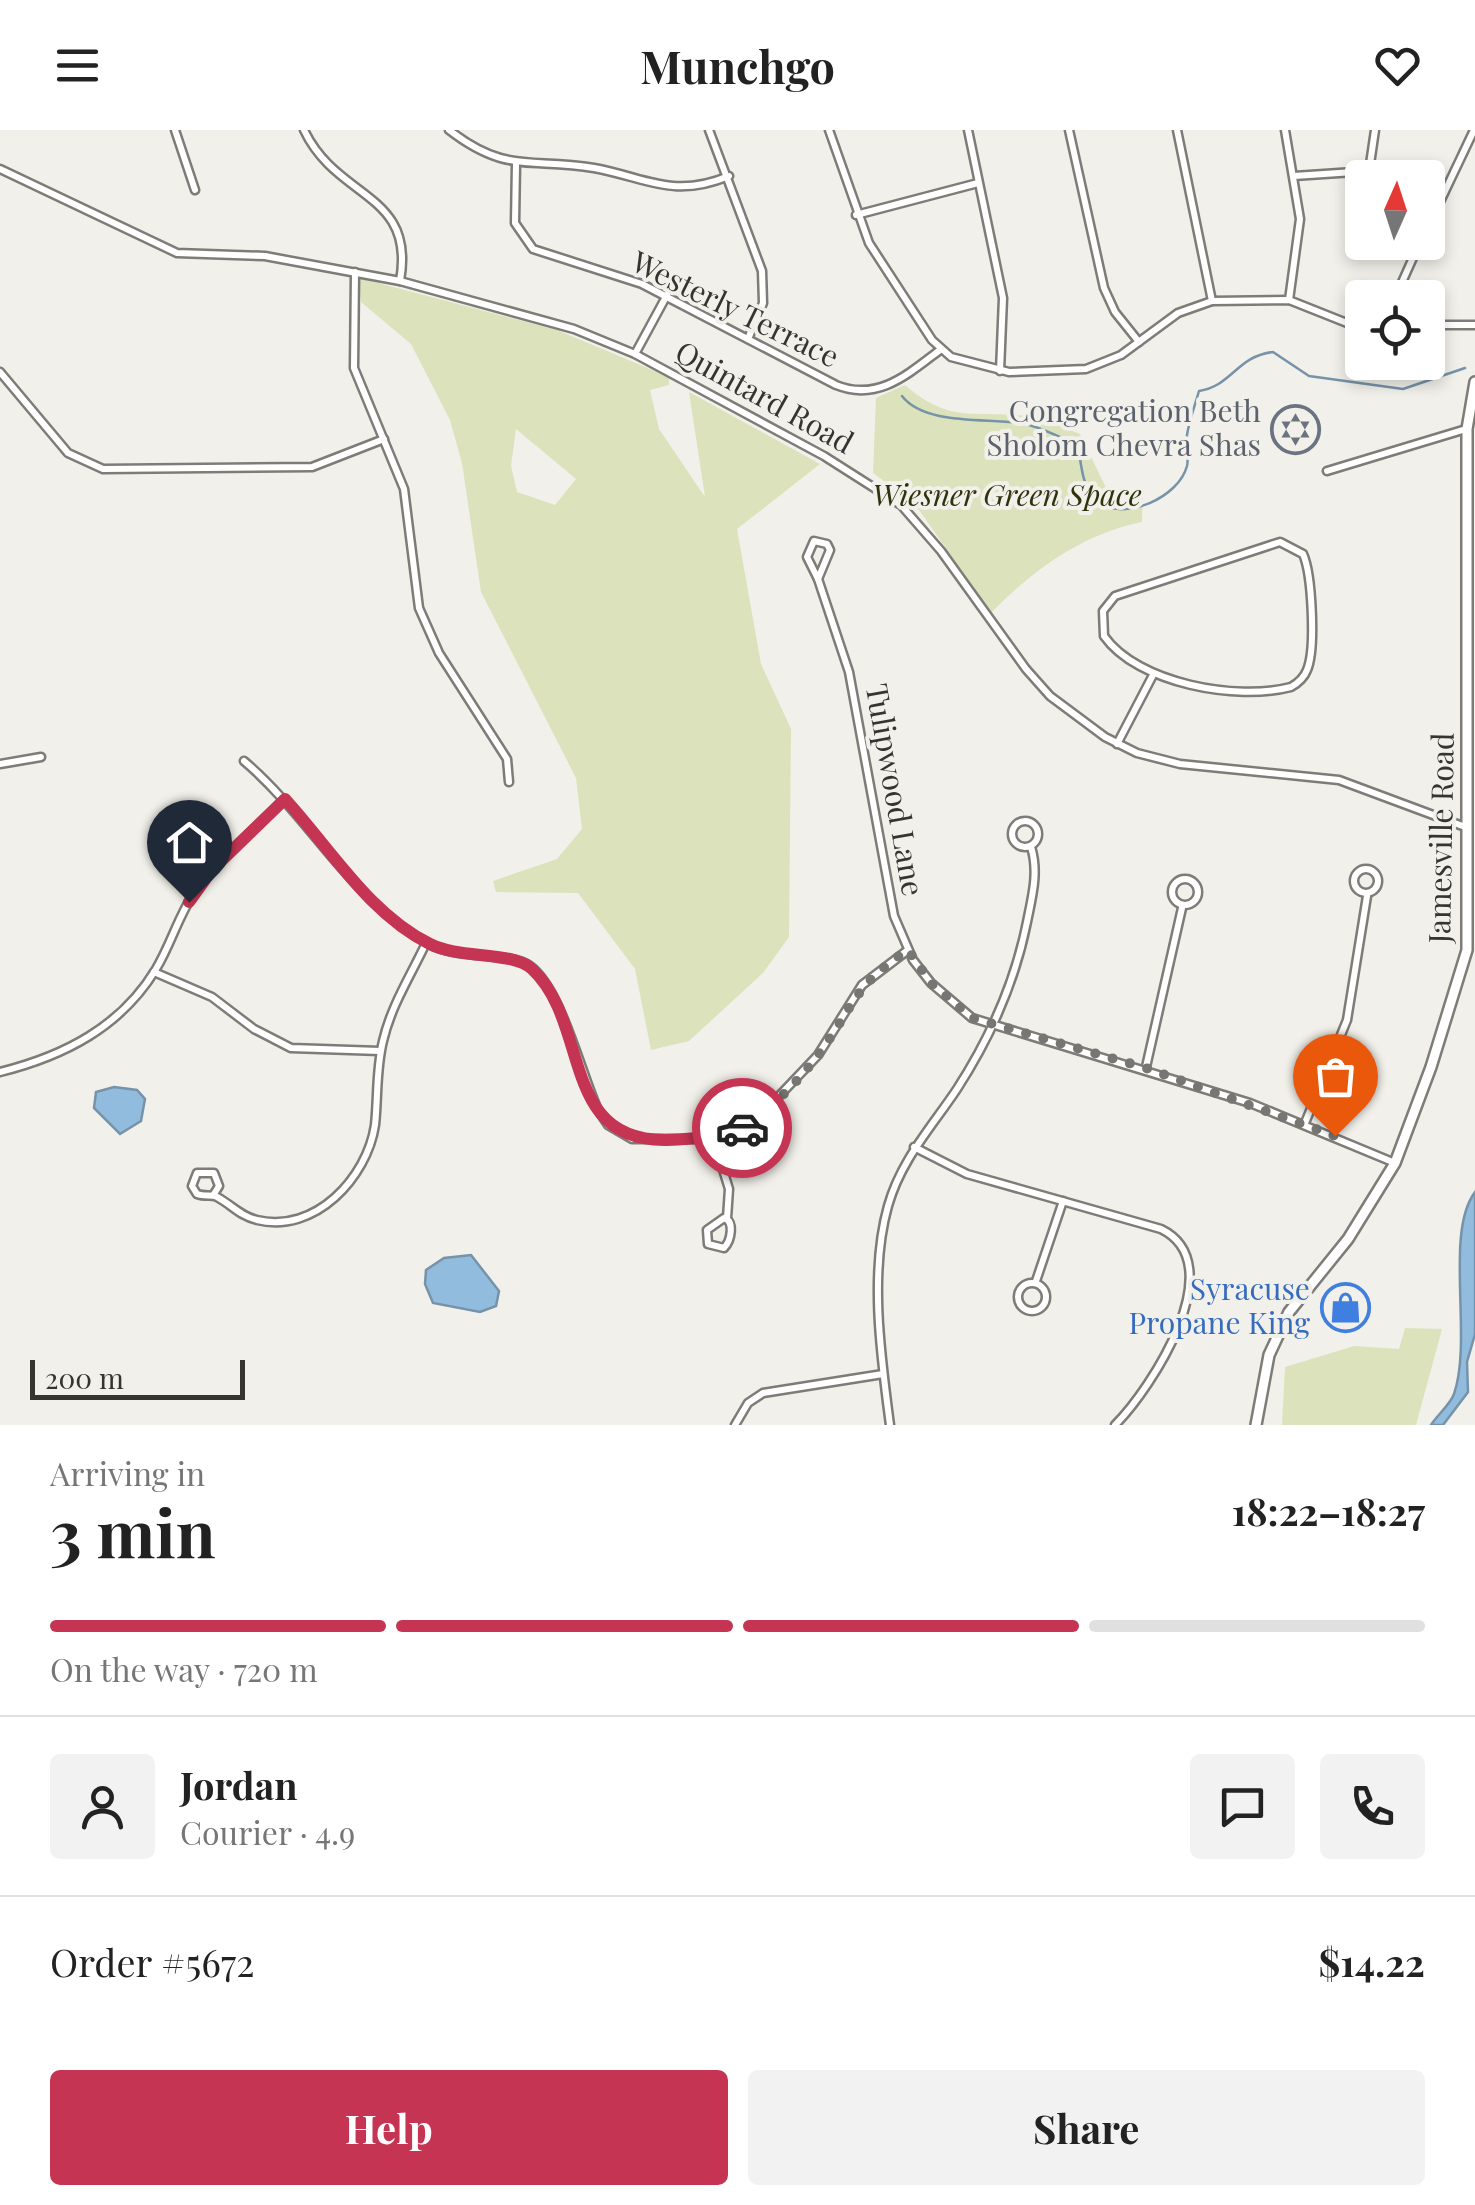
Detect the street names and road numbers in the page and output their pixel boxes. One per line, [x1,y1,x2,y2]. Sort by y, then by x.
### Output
street label: Westerly Terrace [625,240,846,376]
street label: Quintard Road [669,331,861,462]
street label: Tulipwood Lane [858,680,934,899]
street label: Jamesville Road [1418,732,1462,945]

